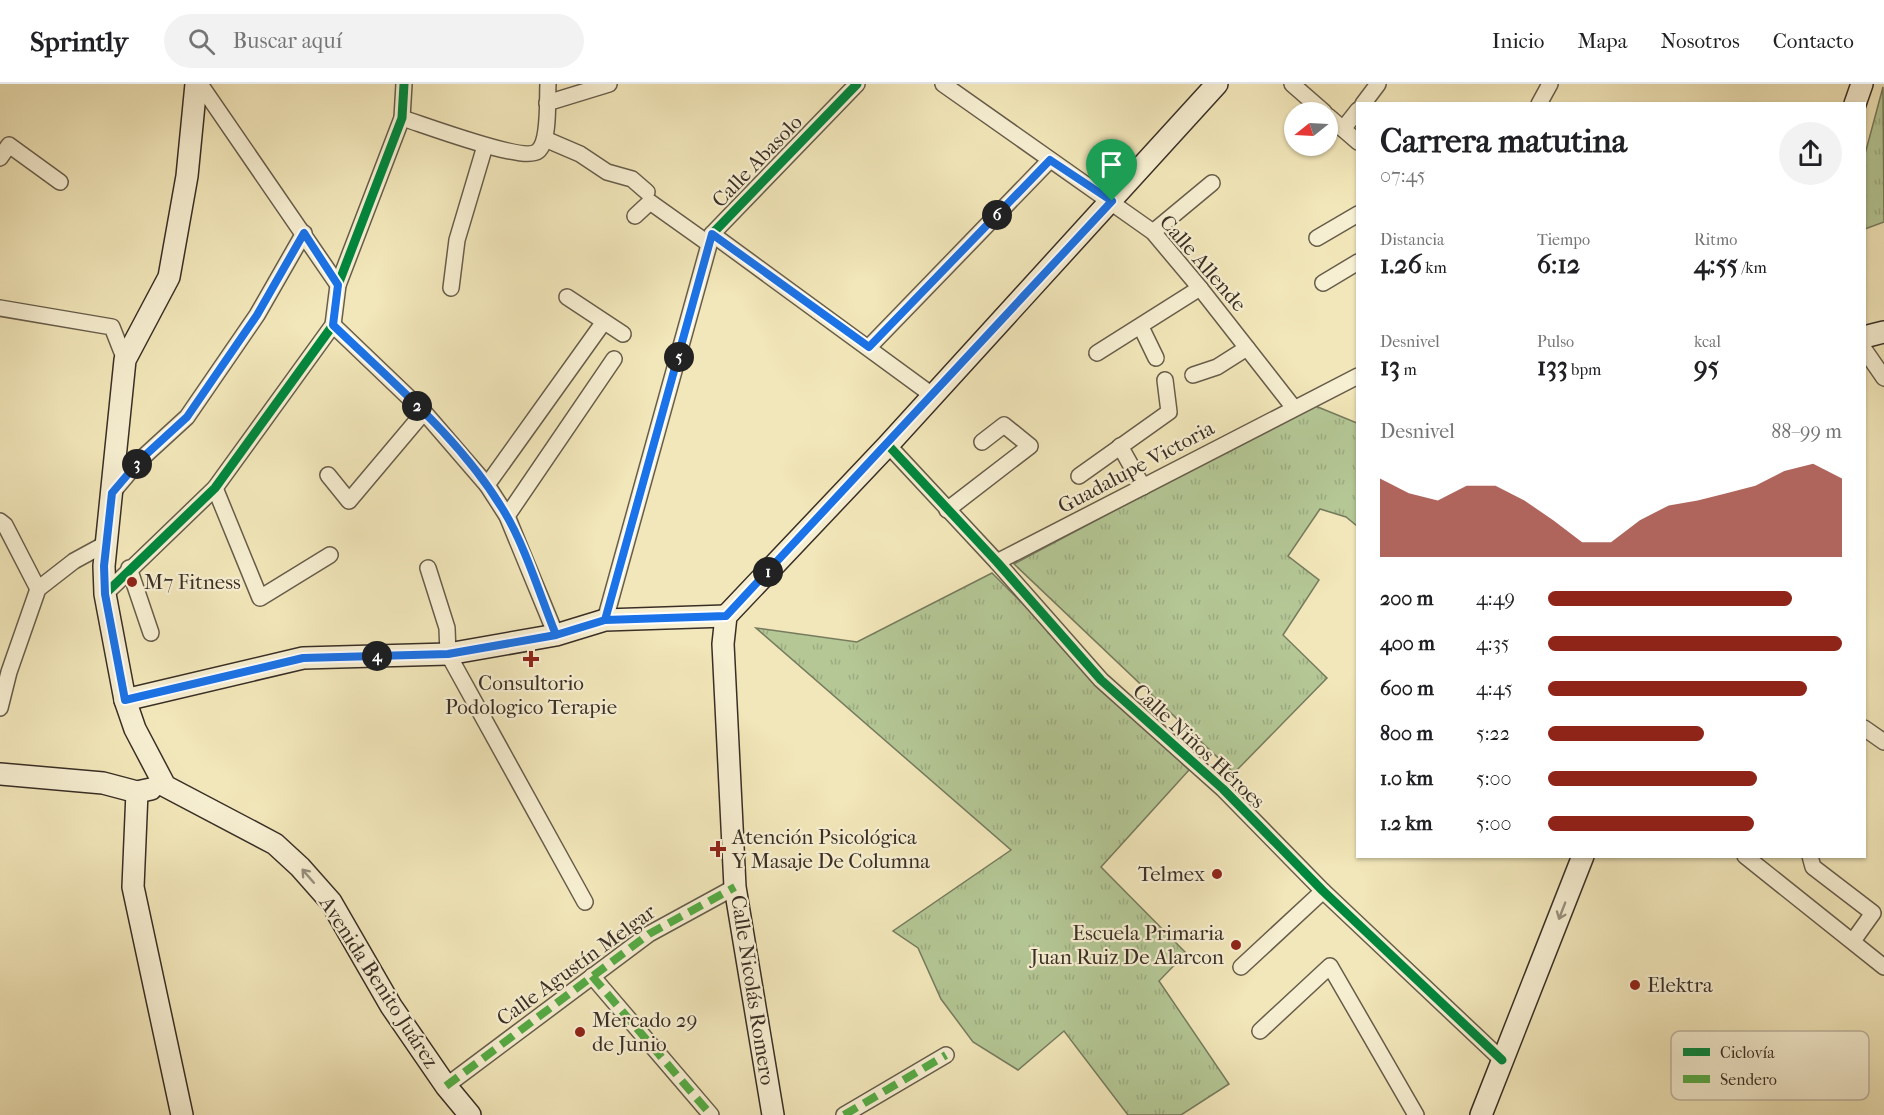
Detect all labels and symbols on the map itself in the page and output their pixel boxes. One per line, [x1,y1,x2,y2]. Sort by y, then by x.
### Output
north arrow [1284,102,1338,156]
street label: Calle Abasolo [707,110,807,212]
pin [1086,139,1137,201]
pin: 6 [982,200,1012,230]
street label: Calle Allende [1155,210,1251,316]
pin: 5 [664,342,694,372]
pin: 2 [402,391,432,421]
street label: Guadalupe Victoria [1054,416,1218,518]
pin: 3 [122,449,152,479]
pin: 1 [753,557,783,587]
place label: M7 Fitness [144,570,241,594]
marker: M7 Fitness [125,575,139,589]
pin: 4 [362,641,392,671]
marker: Consultorio Podologico Terapie [522,650,540,668]
place label: Consultorio Podologico Terapie [445,671,617,719]
street label: Calle Niños Héroes [1128,679,1270,813]
place label: Atención Psicológica Y Masaje De Columna [731,825,930,873]
marker: Atención Psicológica Y Masaje De Columna [709,840,727,858]
place label: Telmex [1138,862,1205,886]
marker: Telmex [1210,867,1224,881]
one-way arrow [301,869,315,884]
street label: Avenida Benito Juárez [314,891,444,1072]
street label: Calle Nicolás Romero [726,893,780,1087]
street label: Calle Agustín Melgar [492,899,660,1031]
one-way arrow [1556,901,1567,920]
place label: Escuela Primaria Juan Ruiz De Alarcon [1029,921,1224,969]
marker: Escuela Primaria Juan Ruiz De Alarcon [1229,938,1243,952]
place label: Elektra [1647,973,1713,997]
marker: Elektra [1628,978,1642,992]
place label: Mercado 29 de Junio [592,1008,698,1056]
marker: Mercado 29 de Junio [573,1025,587,1039]
legend [1671,1031,1869,1100]
text: Ciclovía [1720,1043,1775,1062]
text: Sendero [1720,1070,1777,1089]

